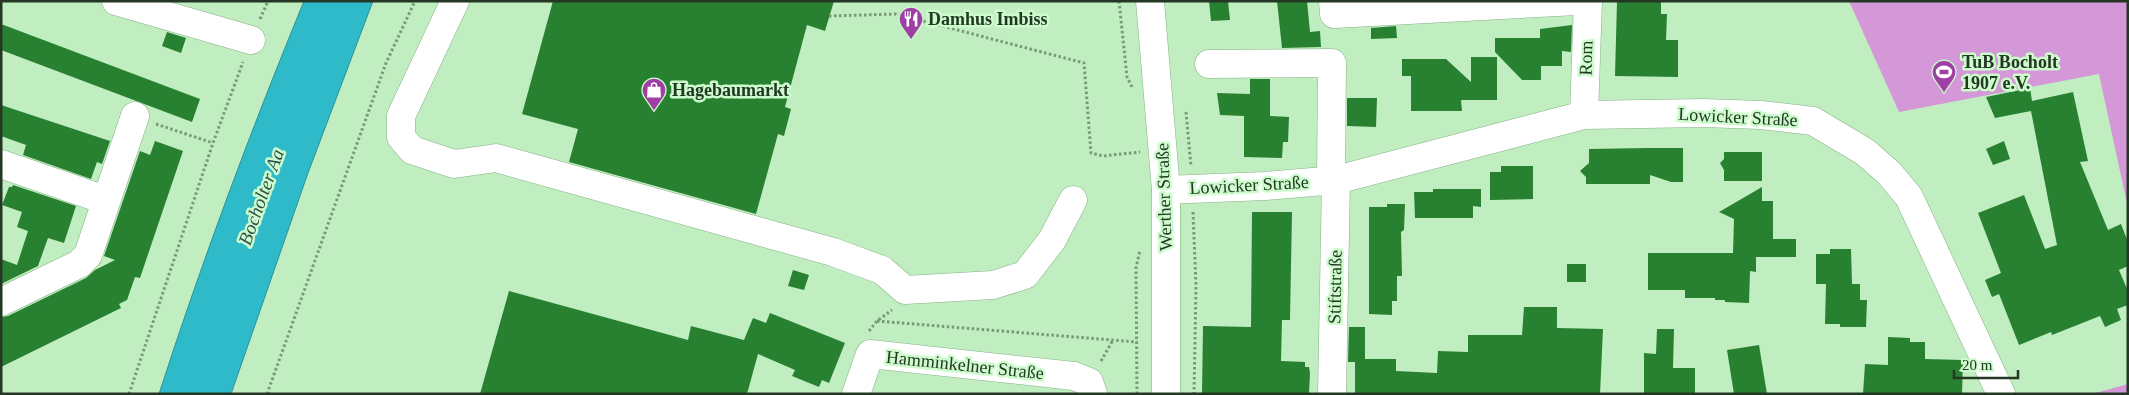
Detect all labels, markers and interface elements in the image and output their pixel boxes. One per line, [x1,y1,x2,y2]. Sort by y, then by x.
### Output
restaurant icon: Damhus Imbiss [898,6,924,40]
place label: Damhus Imbiss [928,9,1048,29]
street label: Rom [1575,40,1597,76]
place label: TuB Bocholt 1907 e.V. [1962,52,2058,93]
sports icon: TuB Bocholt 1907 e.V. [1931,59,1957,93]
shop icon: Hagebaumarkt [641,77,667,111]
place label: Hagebaumarkt [672,80,789,100]
street label: Lowicker Straße [1678,104,1798,130]
street label: Werther Straße [1152,143,1176,251]
water label: Bocholter Aa [234,146,288,248]
street label: Lowicker Straße [1189,172,1309,198]
street label: Stiftstraße [1324,250,1346,324]
street label: Hamminkelner Straße [885,347,1045,383]
scale bar [1954,348,2018,380]
text: 20 m [1962,357,1993,373]

